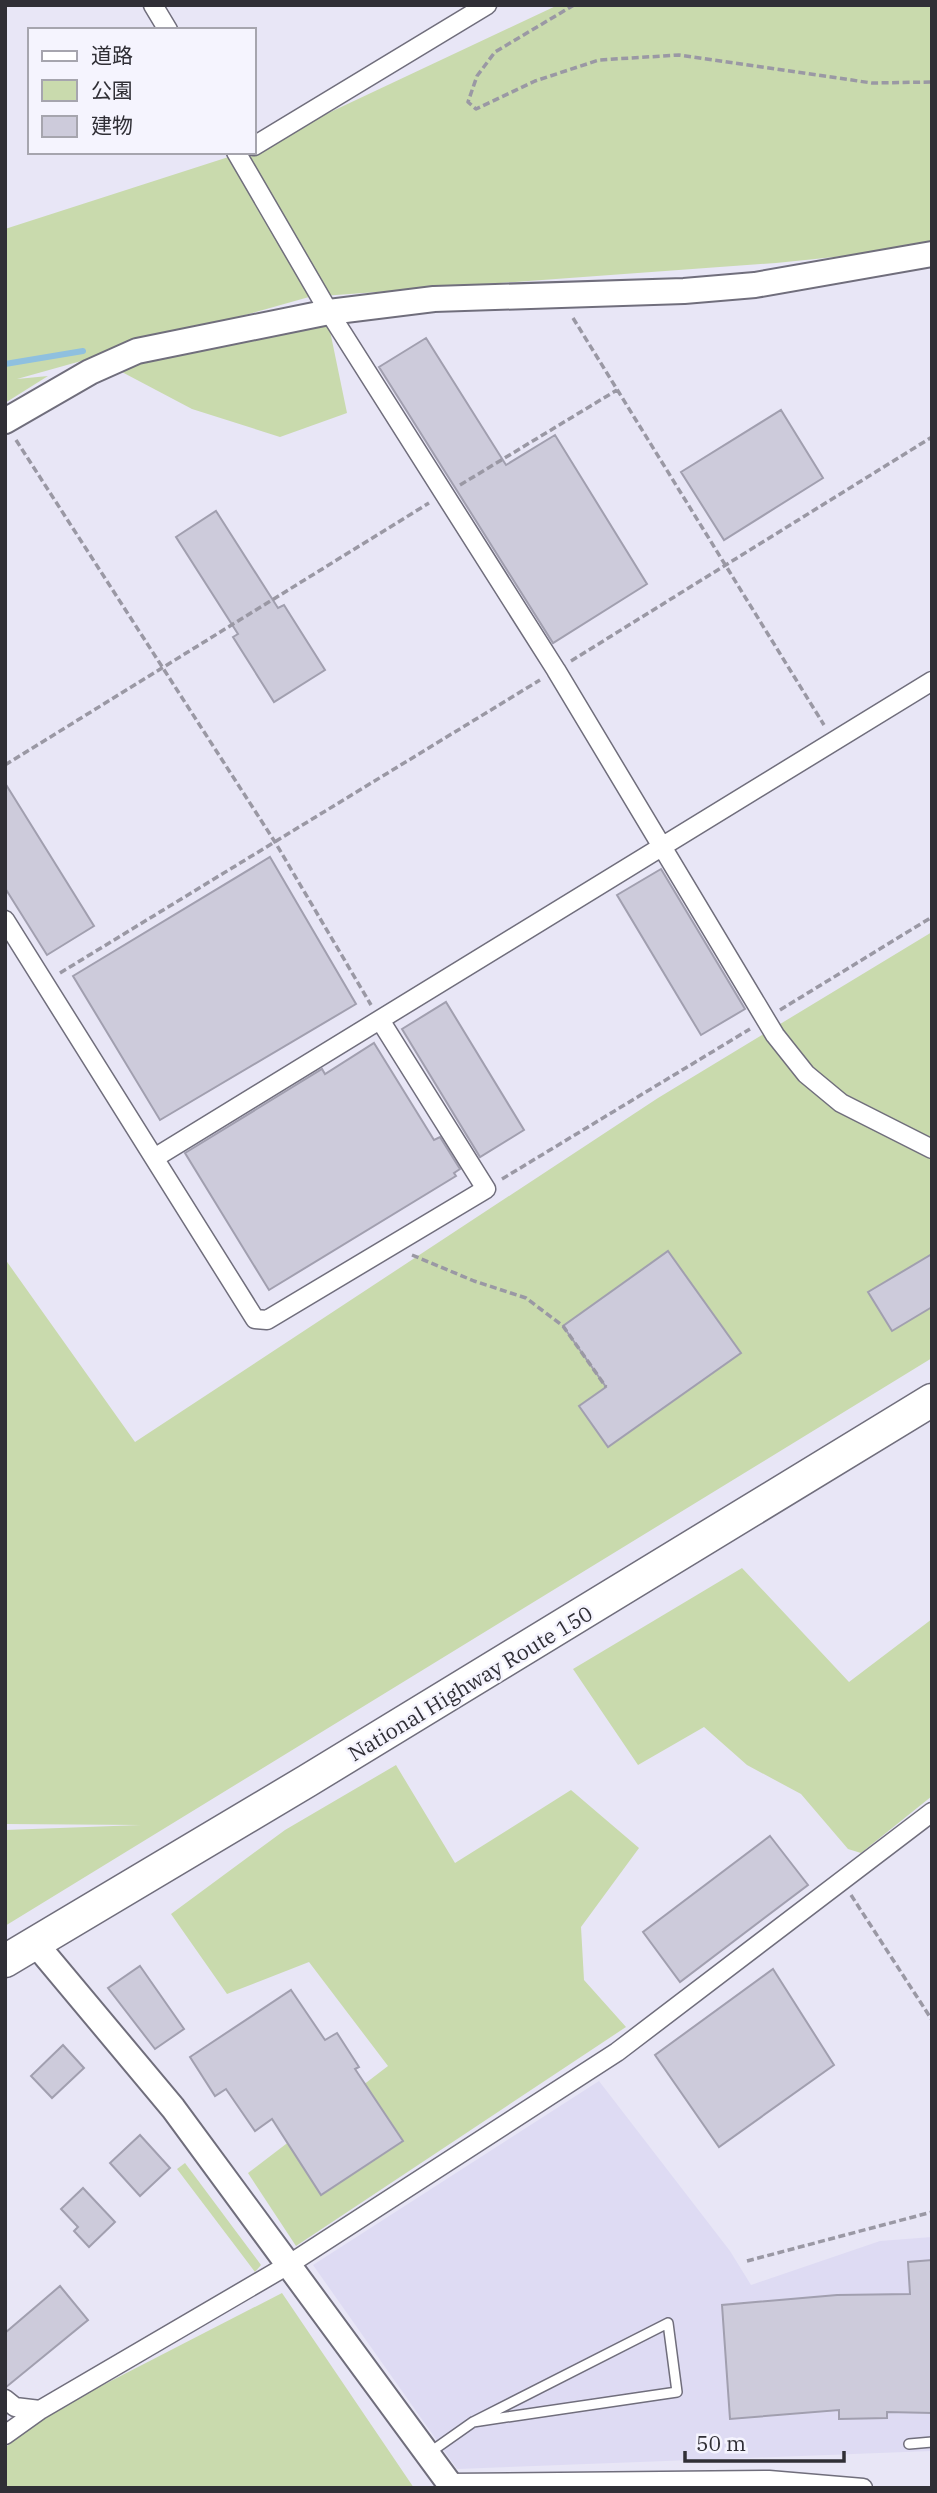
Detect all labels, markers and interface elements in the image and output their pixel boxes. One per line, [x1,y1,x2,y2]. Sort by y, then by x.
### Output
legend [28,28,256,154]
text: 道路 [91,41,133,69]
text: 公園 [91,76,133,104]
text: 建物 [91,111,133,139]
street label: National Highway Route 150 [343,1599,597,1767]
scale bar [685,2420,844,2464]
text: 50 m [696,2429,746,2457]

